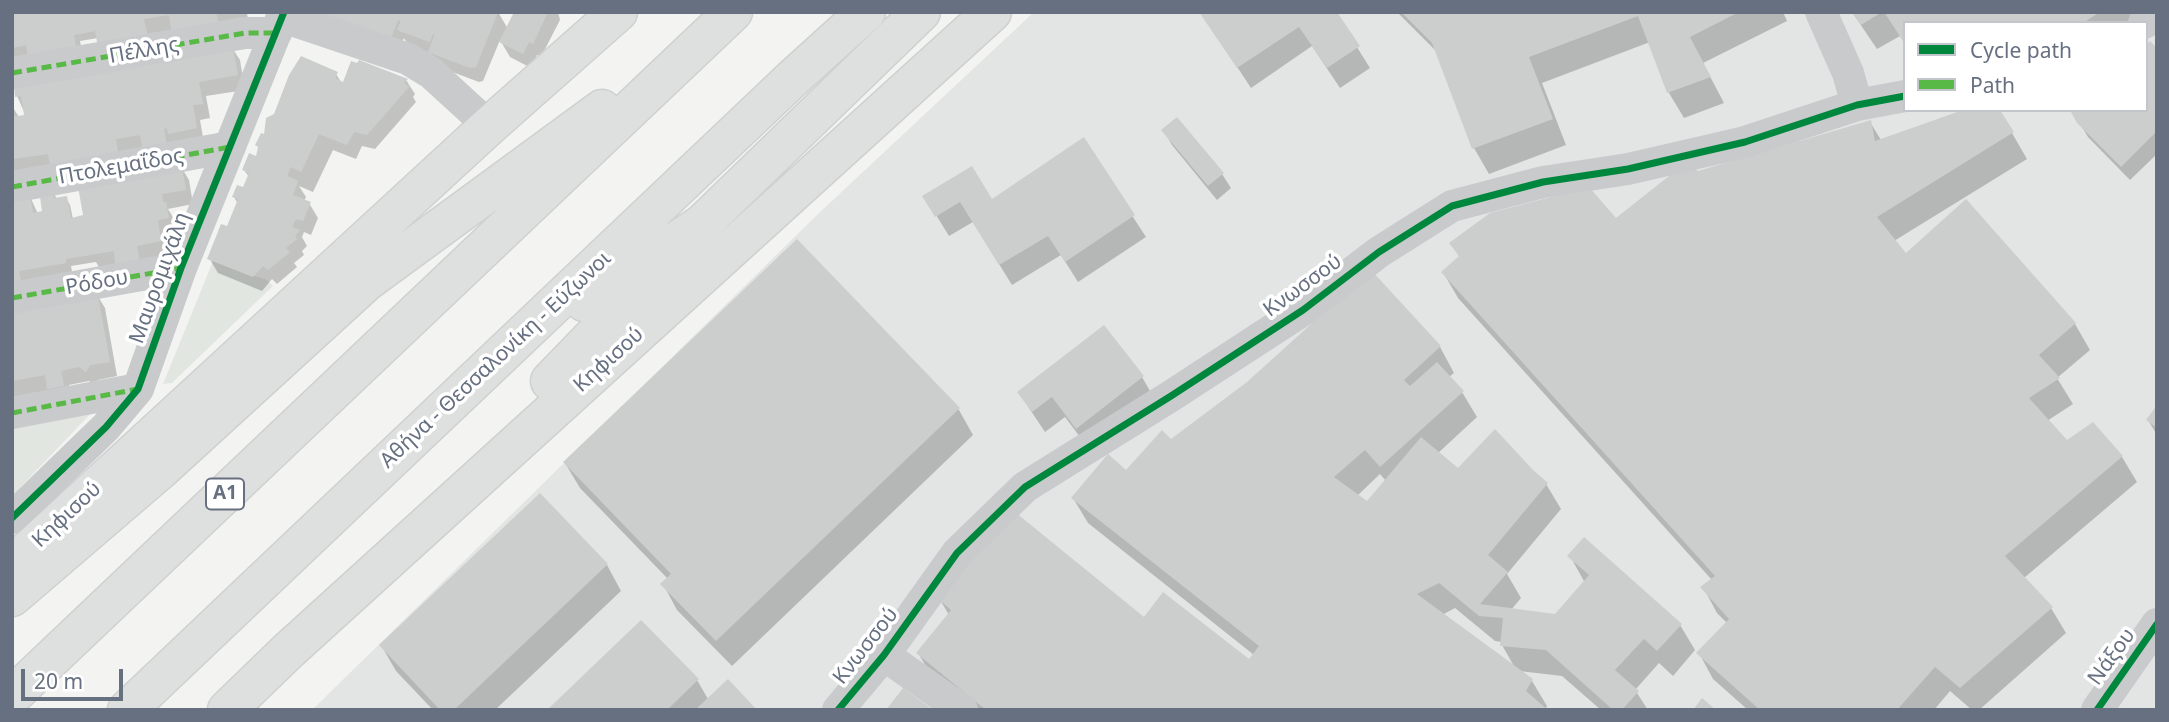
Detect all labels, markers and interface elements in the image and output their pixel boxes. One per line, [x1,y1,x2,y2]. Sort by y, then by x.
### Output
legend [1903,21,2148,112]
street label: Πέλλης [107,33,181,69]
text: Cycle path [1970,36,2072,64]
text: Path [1970,71,2015,99]
street label: Πτολεμαΐδος [57,144,185,190]
street label: Μαυρομιχάλη [125,209,195,347]
street label: Αθήνα - Θεσσαλονίκη - Εύζωνοι [375,246,617,474]
street label: Κνωσσού [1259,249,1347,323]
street label: Ρόδου [64,265,130,301]
street label: Κηφισού [569,322,649,398]
street label: Κηφισού [27,477,107,553]
road number: Α1 [206,478,244,509]
street label: Κνωσσού [828,603,904,689]
street label: Νάξου [2083,624,2141,690]
scale bar [24,656,126,700]
text: 20 m [34,667,83,695]

